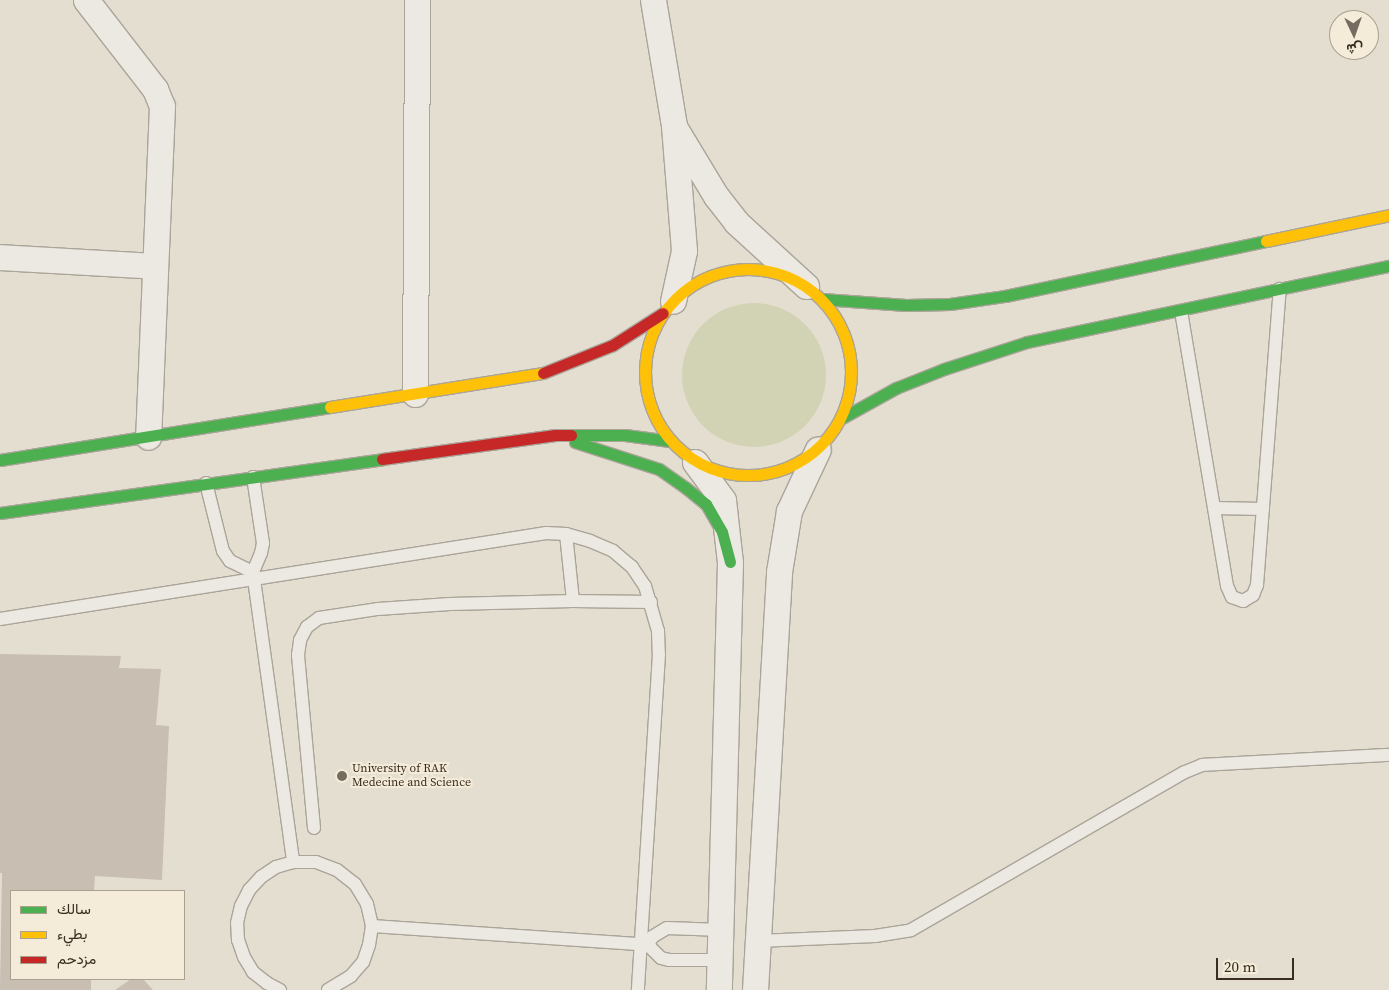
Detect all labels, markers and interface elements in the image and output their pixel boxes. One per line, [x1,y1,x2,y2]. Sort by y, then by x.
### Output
north arrow [1329,10,1379,60]
text: ش [1346,39,1364,59]
place label: University of RAK Medecine and Science [352,762,471,790]
marker: University of RAK Medecine and Science [336,770,348,782]
legend [10,890,185,980]
text: سالك [57,898,91,919]
text: بطيء [57,923,87,944]
text: مزدحم [57,948,96,969]
scale bar [1219,948,1296,980]
text: 20 m [1224,956,1256,977]

